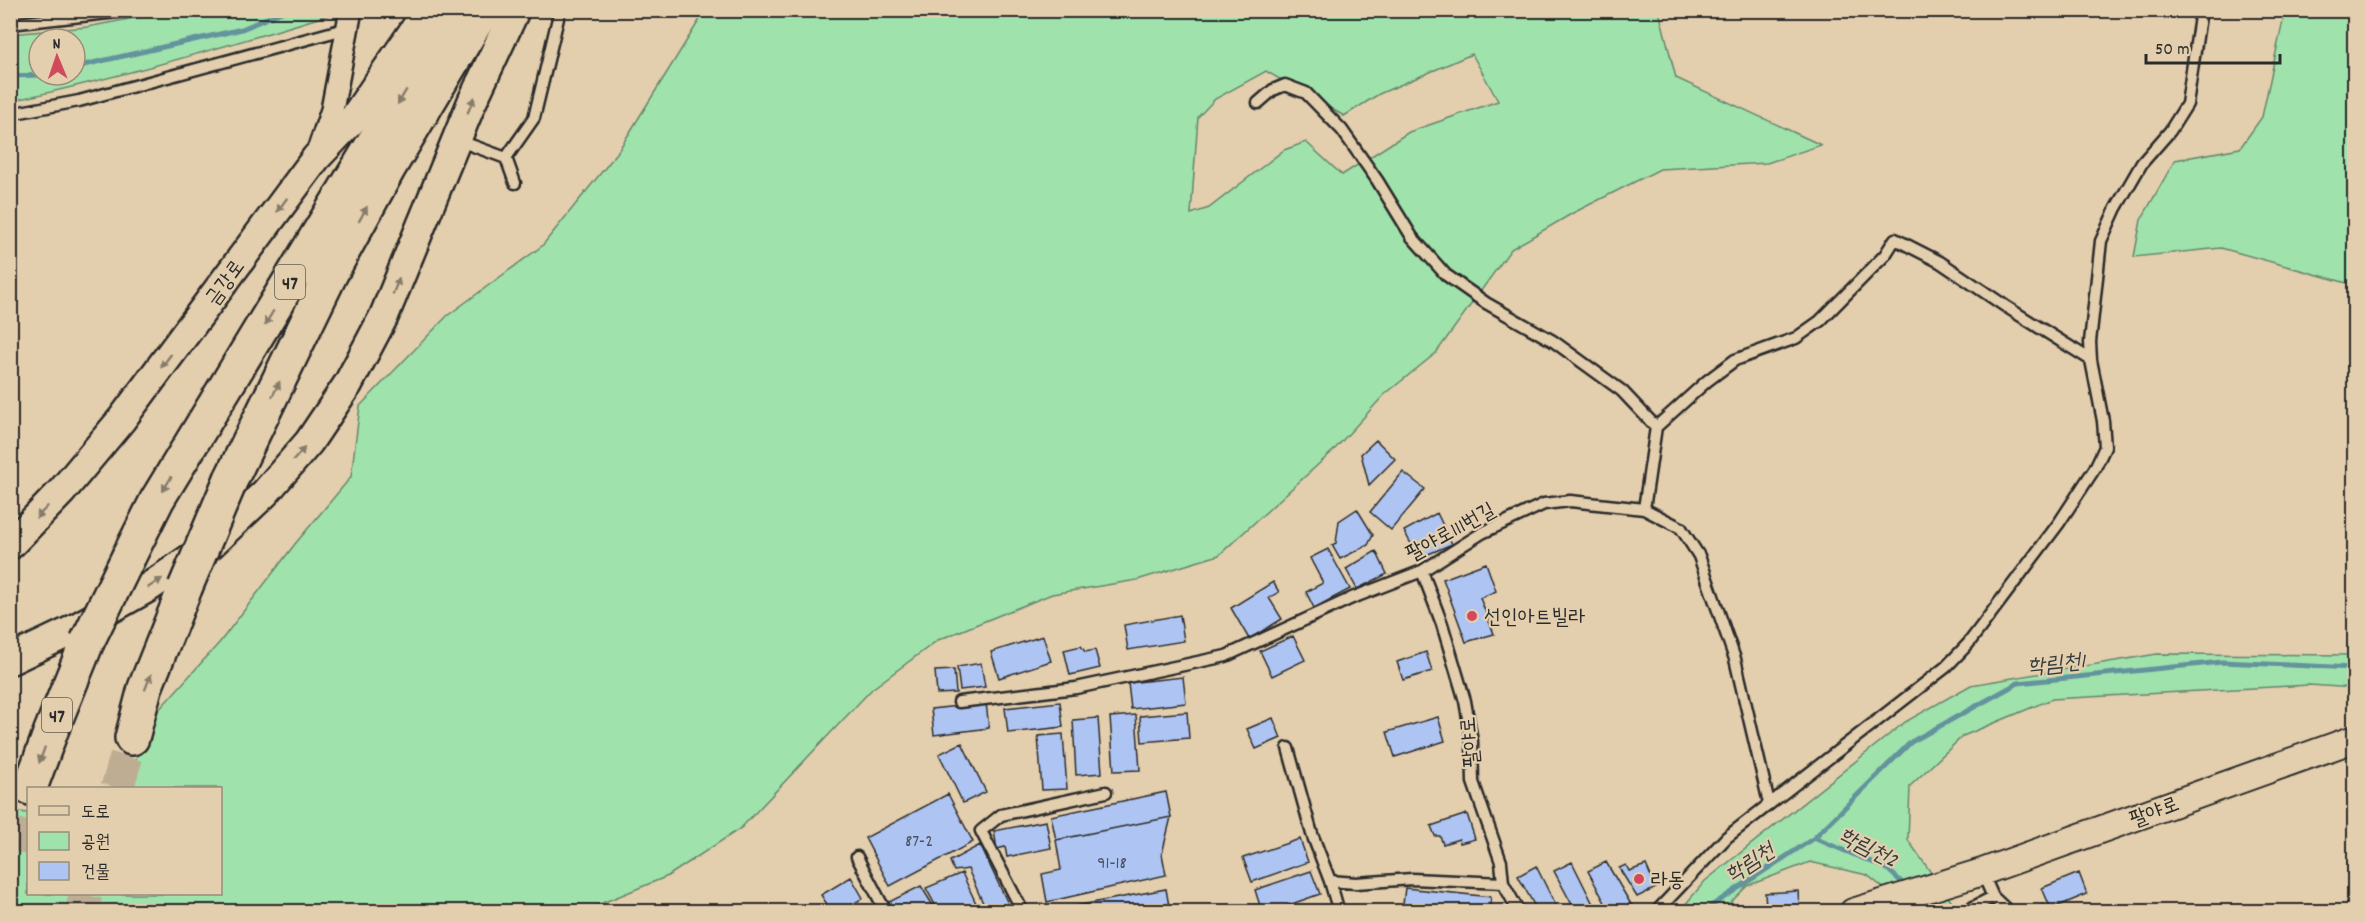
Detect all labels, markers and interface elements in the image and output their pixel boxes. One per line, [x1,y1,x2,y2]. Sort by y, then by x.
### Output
north arrow [27,27,87,87]
scale bar [2146,27,2280,65]
text: N [52,33,61,56]
text: 50 m [2155,38,2190,63]
one-way arrow [397,89,408,105]
one-way arrow [466,96,476,114]
one-way arrow [276,197,288,213]
one-way arrow [358,206,368,223]
street label: 금강로 [199,254,253,313]
road number: 47 [275,265,305,299]
one-way arrow [391,276,401,294]
one-way arrow [263,309,274,326]
one-way arrow [160,354,172,369]
one-way arrow [271,380,280,397]
one-way arrow [292,447,305,462]
one-way arrow [162,476,173,492]
street label: 팔야로111번길 [1401,497,1502,571]
one-way arrow [36,504,49,519]
one-way arrow [146,577,162,589]
place label: 선인아트빌라 [1484,604,1585,634]
marker: 선인아트빌라 [1465,609,1479,623]
water label: 학림천1 [2026,647,2089,684]
one-way arrow [143,673,153,691]
road number: 47 [42,698,72,732]
street label: 팔야로 [1455,715,1489,768]
one-way arrow [36,746,46,764]
legend [27,787,222,895]
street label: 팔야로 [2126,791,2184,837]
text: 도로 [81,801,110,826]
water label: 학림천2 [1832,821,1903,877]
house number: 87-2 [905,830,933,855]
text: 공원 [81,831,110,856]
water label: 학림천 [1720,835,1784,891]
house number: 91-18 [1097,852,1127,877]
text: 건물 [81,861,110,886]
place label: 라동 [1651,867,1685,897]
marker: 라동 [1632,872,1646,886]

